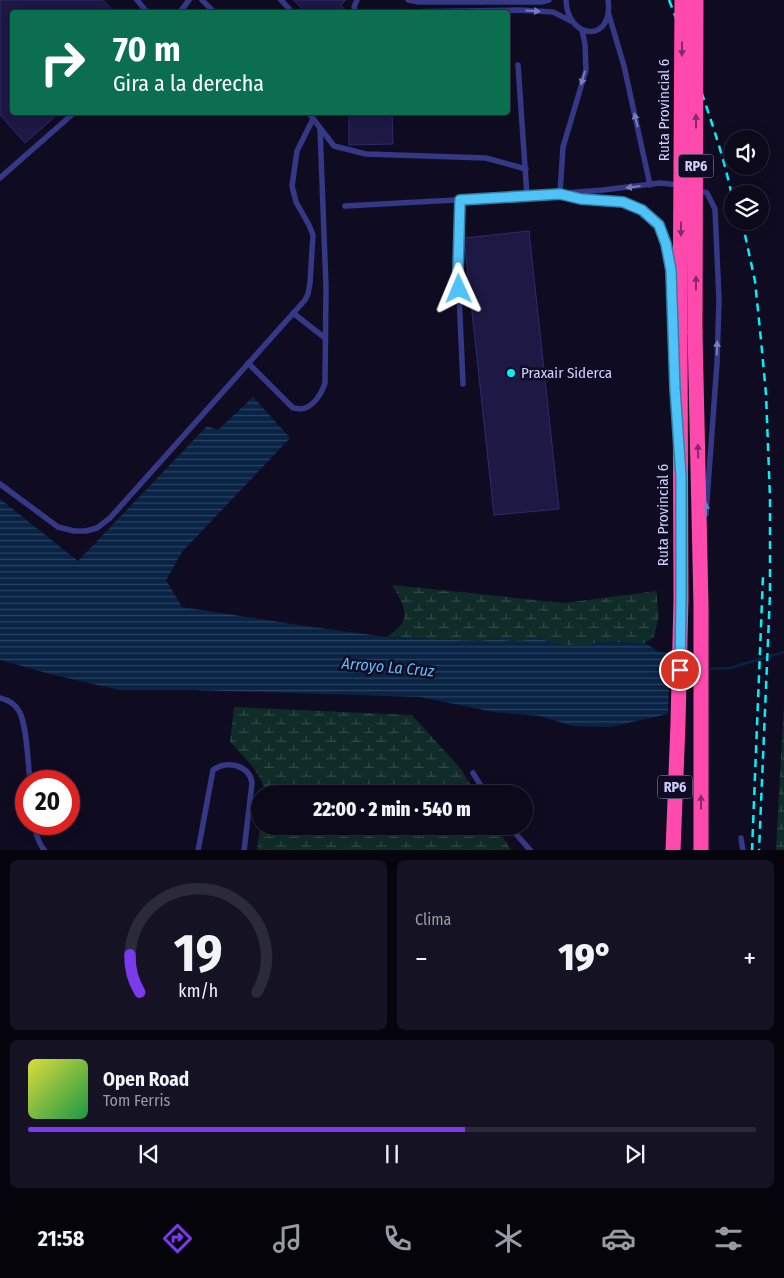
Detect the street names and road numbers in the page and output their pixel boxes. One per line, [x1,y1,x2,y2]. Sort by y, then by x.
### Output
street label: Ruta Provincial 6 [655,59,673,161]
road number: RP6 [678,154,714,178]
street label: Ruta Provincial 6 [654,464,672,566]
road number: RP6 [658,776,692,799]

